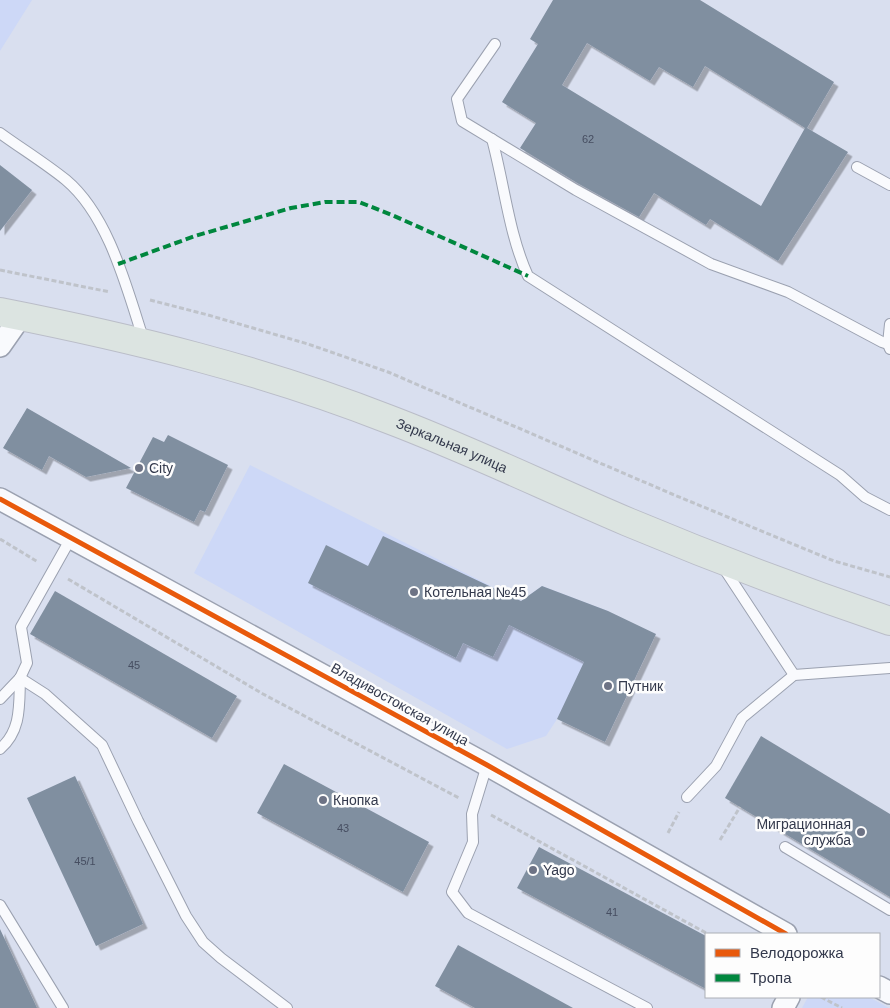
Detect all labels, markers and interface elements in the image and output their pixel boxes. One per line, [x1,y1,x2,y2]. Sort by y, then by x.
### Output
house number: 62 [582,133,594,145]
street label: Зеркальная улица [394,415,510,476]
place label: City [149,460,173,476]
marker: City [133,462,145,474]
place label: Котельная №45 [424,584,526,600]
marker: Котельная №45 [408,586,420,598]
house number: 45 [128,659,140,671]
street label: Владивостокская улица [328,659,472,749]
place label: Путник [618,678,664,694]
marker: Путник [602,680,614,692]
place label: Кнопка [333,792,379,808]
marker: Кнопка [317,794,329,806]
place label: Миграционная служба [756,816,851,848]
house number: 43 [337,822,349,834]
marker: Миграционная служба [855,826,867,838]
house number: 45/1 [74,855,96,867]
place label: Yago [543,862,575,878]
marker: Yago [527,864,539,876]
house number: 41 [606,906,618,918]
legend [705,933,880,998]
text: Велодорожка [750,944,844,961]
text: Тропа [750,969,792,986]

